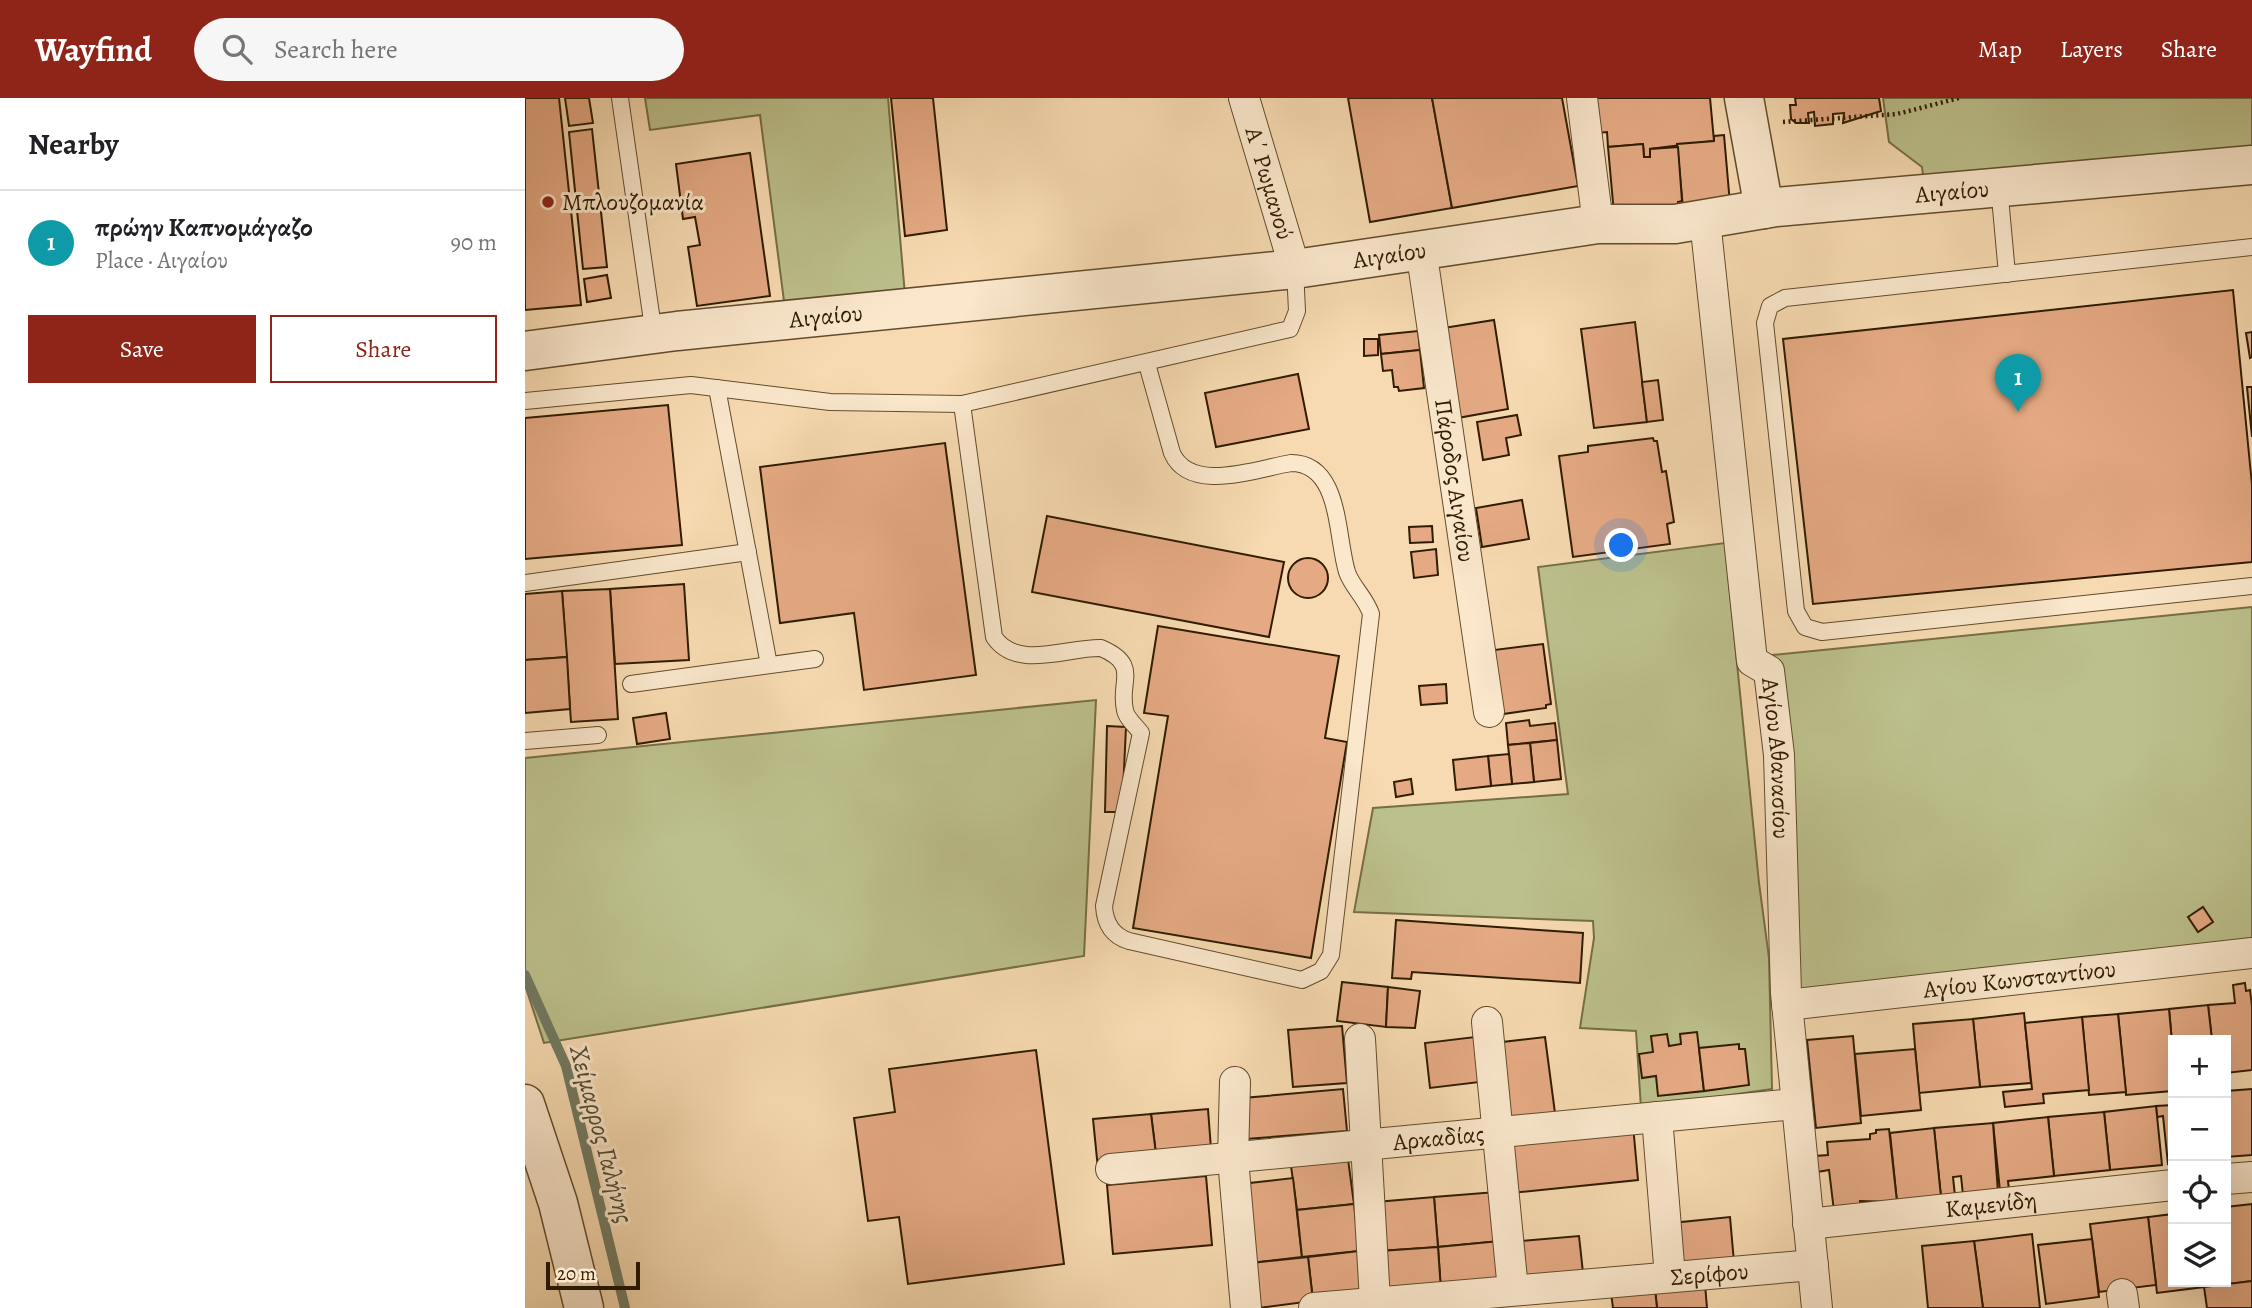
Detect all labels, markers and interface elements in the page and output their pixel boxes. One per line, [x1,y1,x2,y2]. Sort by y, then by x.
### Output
search box [194,18,684,81]
text: Wayfind [35,27,152,72]
icon: search [218,30,256,68]
text: Search here [274,32,398,67]
text: Map [1978,33,2022,65]
text: Layers [2060,33,2123,65]
text: Share [2161,33,2217,65]
street label: Α΄ Ρωμανού [1237,122,1301,243]
text: Nearby [28,124,119,164]
street label: Αιγαίου [1913,172,1990,211]
place label: Μπλουζομανία [562,186,704,218]
marker: Μπλουζομανία [540,194,556,210]
text: πρώην Καπνομάγαζο [95,210,313,245]
text: 1 [47,227,55,258]
text: 90 m [451,227,497,258]
street label: Αιγαίου [1350,234,1428,276]
text: Place · Αιγαίου [95,245,228,276]
street label: Αιγαίου [787,296,864,336]
button: Save [28,315,256,383]
button: Share [270,315,497,383]
pin: 1 [1995,354,2041,412]
street label: Πάροδος Αιγαίου [1427,397,1483,564]
your location [1604,528,1638,562]
street label: Αγίου Αθανασίου [1754,675,1797,839]
street label: Αγίου Κωνσταντίνου [1920,952,2118,1006]
map controls [2168,1035,2231,1287]
button: + [2168,1035,2231,1098]
water label: Χείμαρρος Γαλήνης [561,1040,642,1228]
button: − [2168,1098,2231,1161]
street label: Αρκαδίας [1390,1118,1486,1158]
button: locate [2168,1161,2231,1224]
street label: Καμενίδη [1944,1184,2038,1225]
button: layers [2168,1224,2231,1287]
street label: Σερίφου [1669,1255,1750,1293]
scale bar [546,1259,641,1291]
text: 20 m [557,1261,596,1287]

